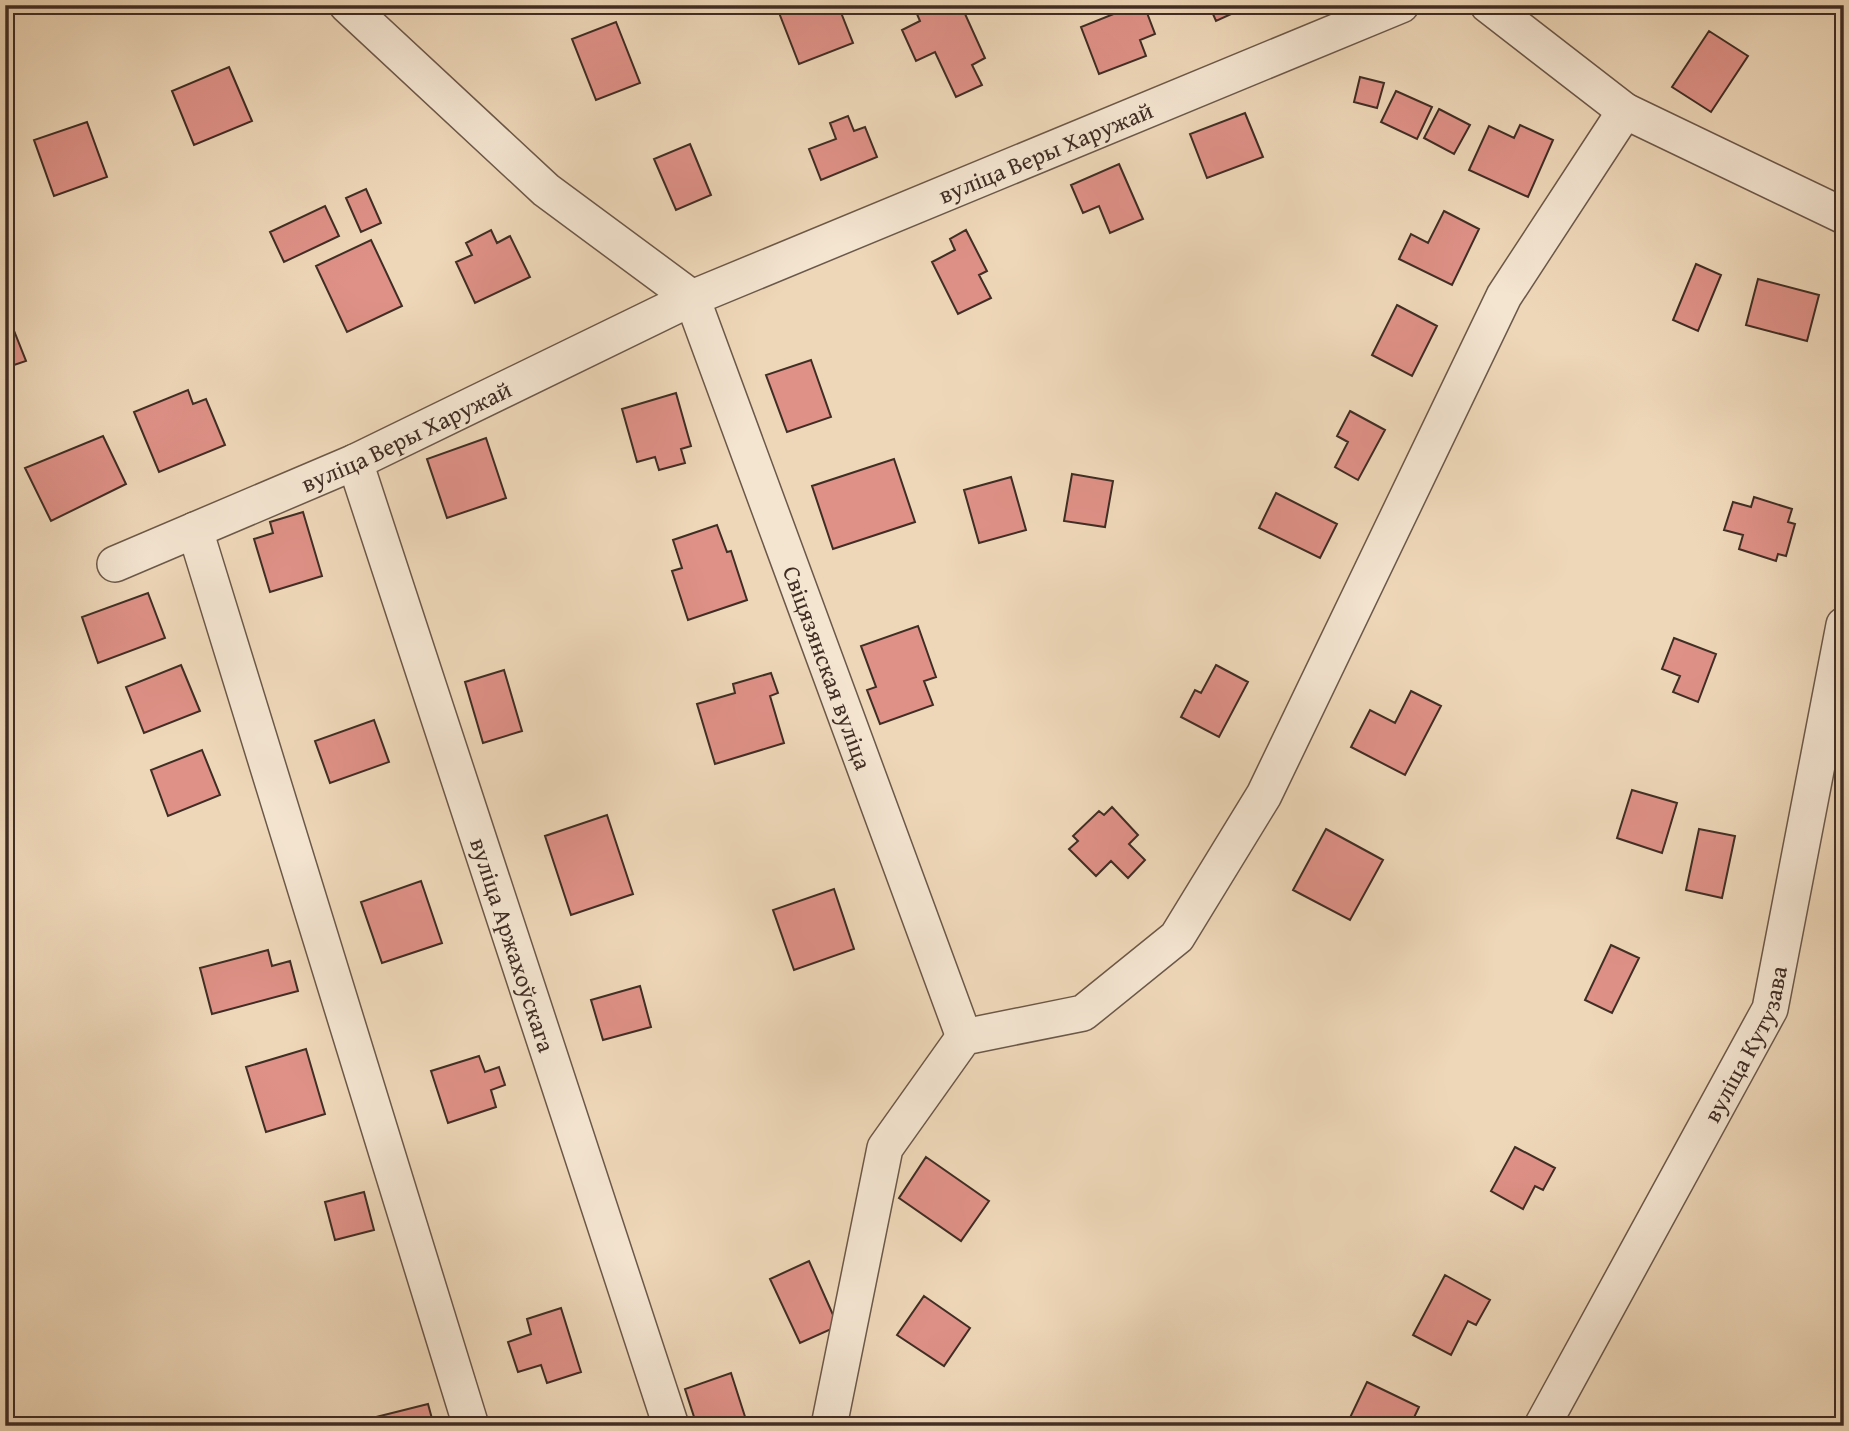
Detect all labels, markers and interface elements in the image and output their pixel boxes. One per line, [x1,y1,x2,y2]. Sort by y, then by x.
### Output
street label: вуліца Веры Харужай [933,92,1158,212]
street label: вуліца Веры Харужай [295,371,517,501]
street label: Свіцязянская вуліца [774,561,882,775]
street label: вуліца Аржахоўскага [462,833,565,1057]
street label: вуліца Кутузава [1694,962,1796,1128]

